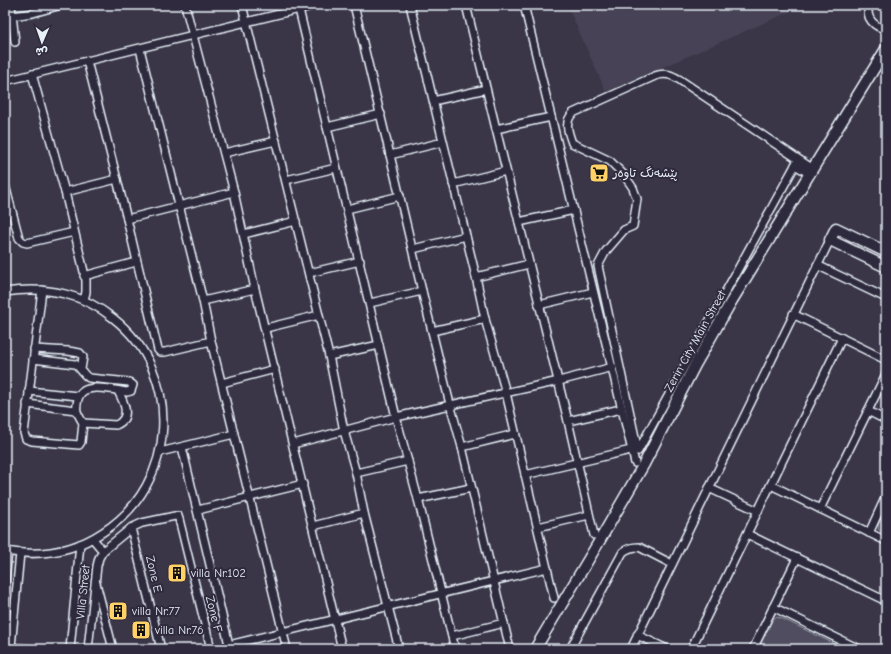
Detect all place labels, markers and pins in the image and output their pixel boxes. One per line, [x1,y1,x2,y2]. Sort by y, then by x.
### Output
supermarket icon: پێشەنگ تاوەر [588,162,610,184]
place label: پێشەنگ تاوەر [612,166,677,181]
building icon: villa Nr.102 [166,562,188,584]
place label: villa Nr.102 [190,566,246,580]
building icon: villa Nr.77 [107,600,129,622]
place label: villa Nr.77 [131,604,180,618]
building icon: villa Nr.76 [130,619,152,641]
place label: villa Nr.76 [154,623,204,637]

